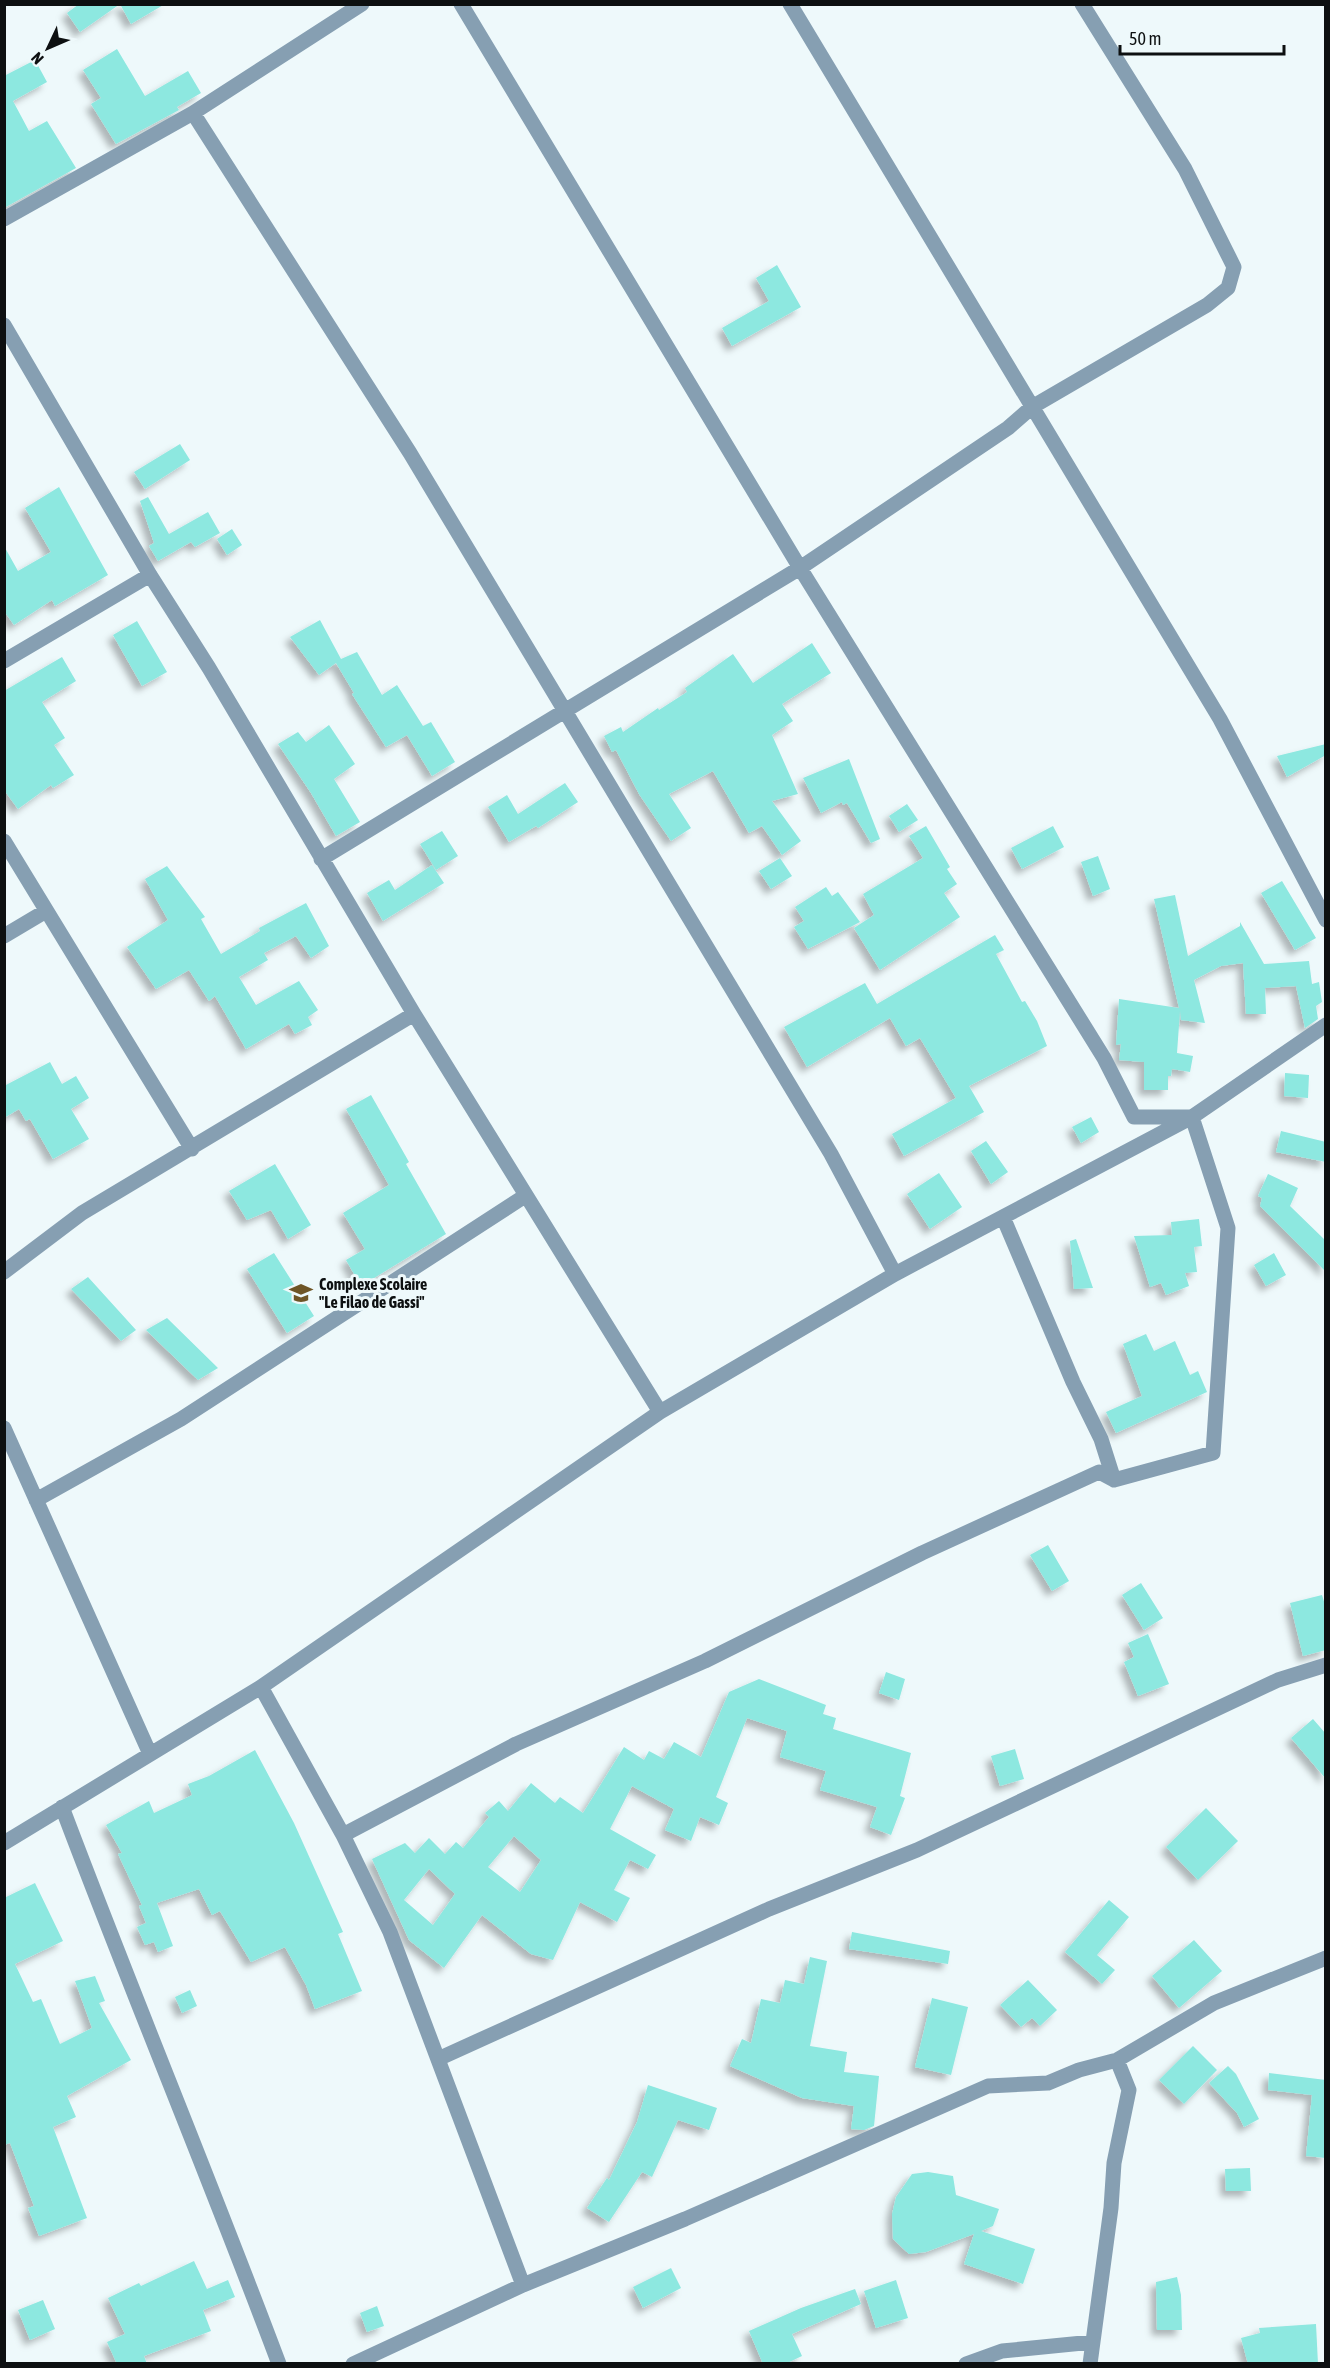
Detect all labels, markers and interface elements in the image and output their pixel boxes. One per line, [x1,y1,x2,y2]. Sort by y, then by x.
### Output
north arrow [18,18,78,78]
scale bar [1120,18,1284,56]
text: 50 m [1129,28,1161,49]
text: N [27,49,47,68]
place label: Complexe Scolaire "Le Filao de Gassi" [319,1275,427,1311]
school or university icon: Complexe Scolaire "Le Filao de Gassi" [288,1280,314,1306]

